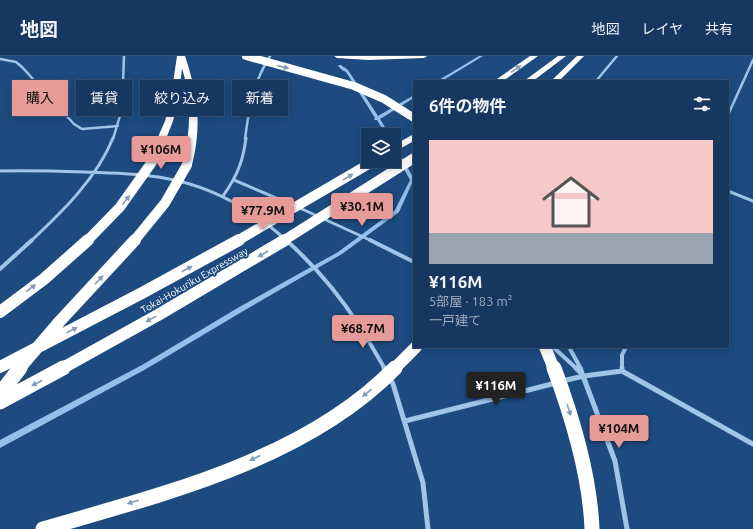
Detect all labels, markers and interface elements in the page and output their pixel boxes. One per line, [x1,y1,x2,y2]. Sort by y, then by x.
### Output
text: 地図 [20,18,58,40]
text: 地図 [591,21,619,37]
text: レイヤ [641,21,683,37]
text: 共有 [705,21,733,37]
one-way arrow [277,64,289,70]
one-way arrow [510,65,522,72]
chip: 購入 [12,80,68,116]
chip: 賃貸 [76,80,132,116]
chip: 絞り込み [140,80,224,116]
chip: 新着 [232,80,288,116]
icon: filters [691,93,713,115]
text: 6件の物件 [429,96,507,115]
map controls [361,128,401,168]
button: layers [361,128,401,168]
pin: ¥106M [133,136,189,170]
text: ¥106M [141,142,181,156]
icon: home [535,166,607,238]
one-way arrow [342,173,354,180]
pin: ¥30.1M [329,193,395,227]
one-way arrow [122,194,130,205]
pin: ¥77.9M [230,197,296,231]
text: ¥30.1M [340,199,384,213]
text: ¥77.9M [241,203,285,217]
street label: Tokai-Hokuriku Expressway [139,245,250,316]
one-way arrow [257,251,269,258]
one-way arrow [181,266,193,272]
text: ¥116M [429,272,482,291]
one-way arrow [94,275,104,285]
one-way arrow [26,284,37,293]
text: 5部屋 · 183 m² [429,294,512,308]
text: 一戸建て [429,313,481,327]
pin: ¥68.7M [330,315,396,349]
one-way arrow [145,316,156,323]
text: ¥68.7M [341,321,385,335]
one-way arrow [66,327,78,333]
pin: ¥116M [468,372,524,406]
text: ¥116M [476,378,516,392]
one-way arrow [31,379,43,386]
one-way arrow [362,389,373,398]
one-way arrow [566,404,572,416]
pin: ¥104M [591,415,647,449]
text: ¥104M [599,421,639,435]
one-way arrow [250,455,261,461]
one-way arrow [126,499,138,505]

